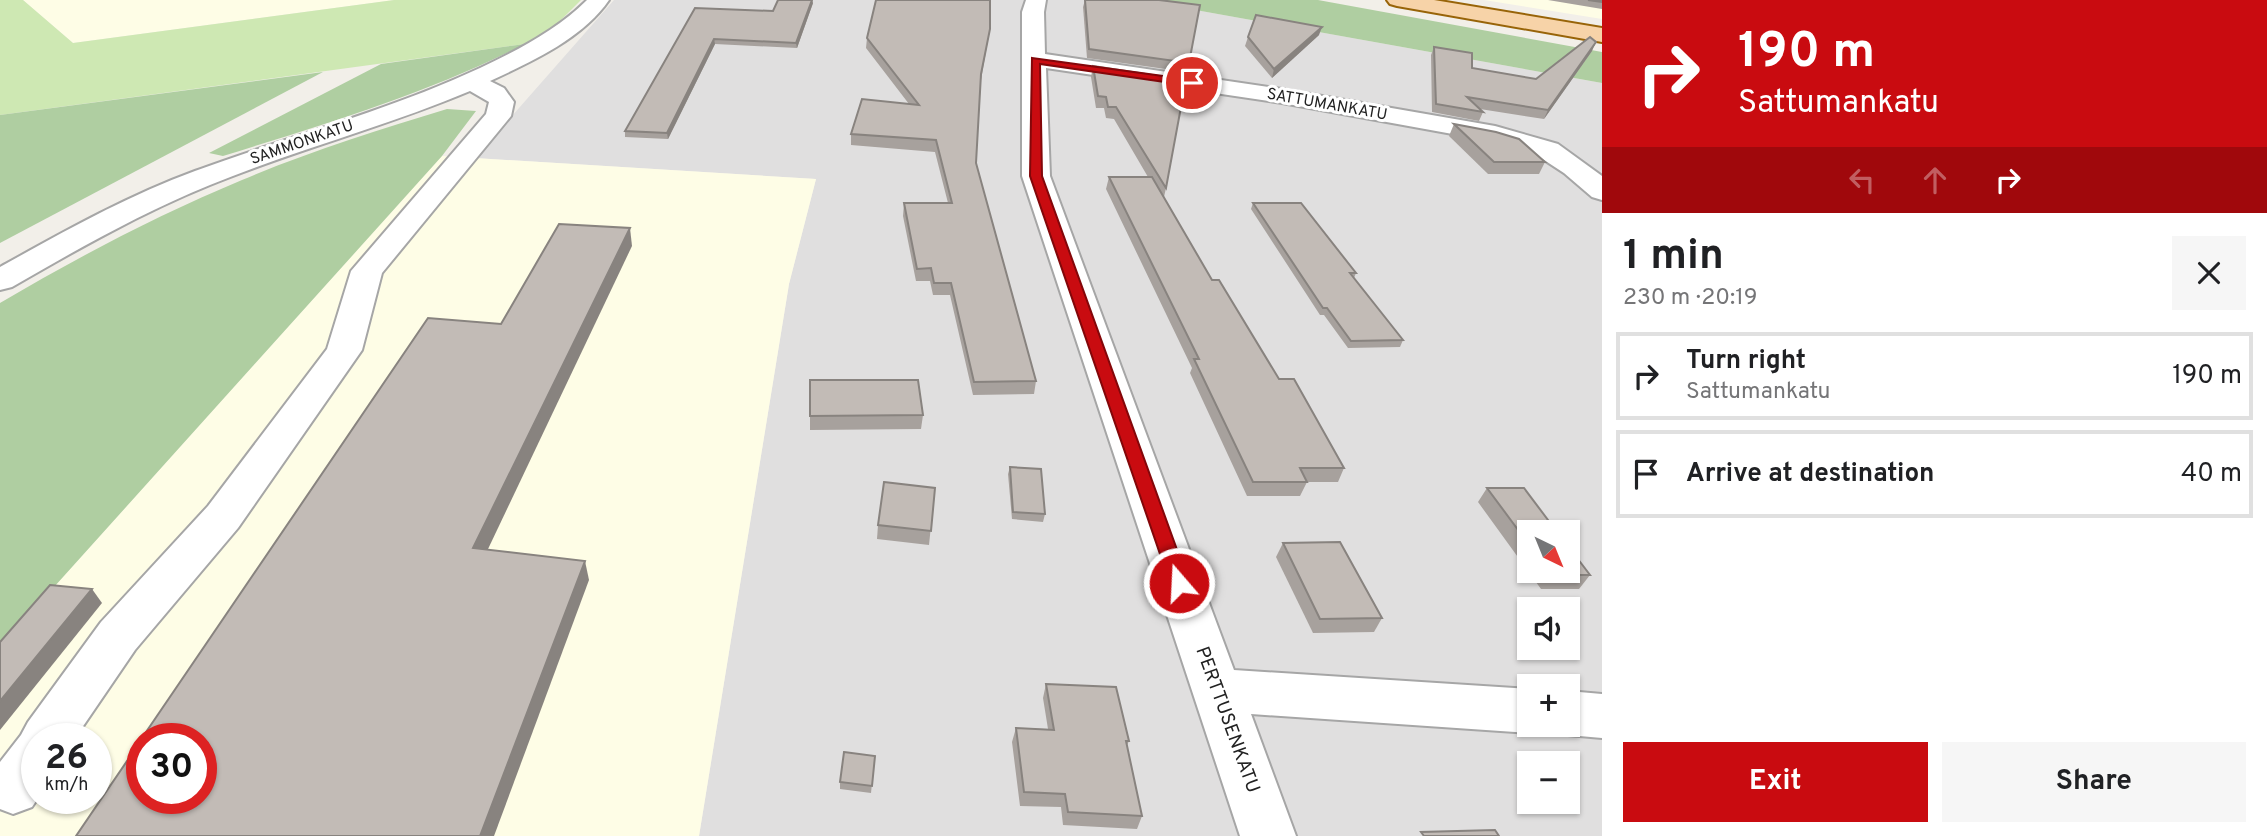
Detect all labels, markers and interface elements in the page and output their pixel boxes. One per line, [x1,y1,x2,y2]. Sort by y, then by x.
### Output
text: 190 m [1738,23,1875,85]
icon: right [1623,28,1714,119]
pin [1162,53,1222,113]
icon: arrive [1173,64,1211,102]
text: Sattumankatu [1738,84,1939,124]
street label: SATTUMANKATU [1265,85,1389,125]
street label: SAMMONKATU [248,116,356,170]
icon: left [1843,161,1881,199]
icon: ahead [1916,161,1954,199]
icon: right [1989,161,2027,199]
text: 1 min [1623,231,1724,284]
button: close [2172,236,2246,310]
text: 230 m · 20:19 [1623,284,1757,313]
text: Turn right [1686,345,1806,378]
icon: right [1627,357,1665,395]
text: 190 m [2172,360,2242,393]
text: Sattumankatu [1686,378,1831,407]
icon: arrive [1627,455,1665,493]
text: Arrive at destination [1686,458,1934,491]
text: 40 m [2181,458,2242,491]
north arrow [1517,520,1580,583]
map controls [1517,520,1580,814]
position arrow [1142,546,1216,620]
button: sound [1517,597,1580,660]
street label: PERTTUSENKATU [1189,643,1265,797]
button: + [1517,674,1580,737]
speed limit sign: 30 [126,723,217,814]
text: 26 [45,737,88,781]
button: Exit [1623,742,1928,822]
button: Share [1942,742,2246,822]
button: − [1517,751,1580,814]
text: km/h [45,774,88,797]

